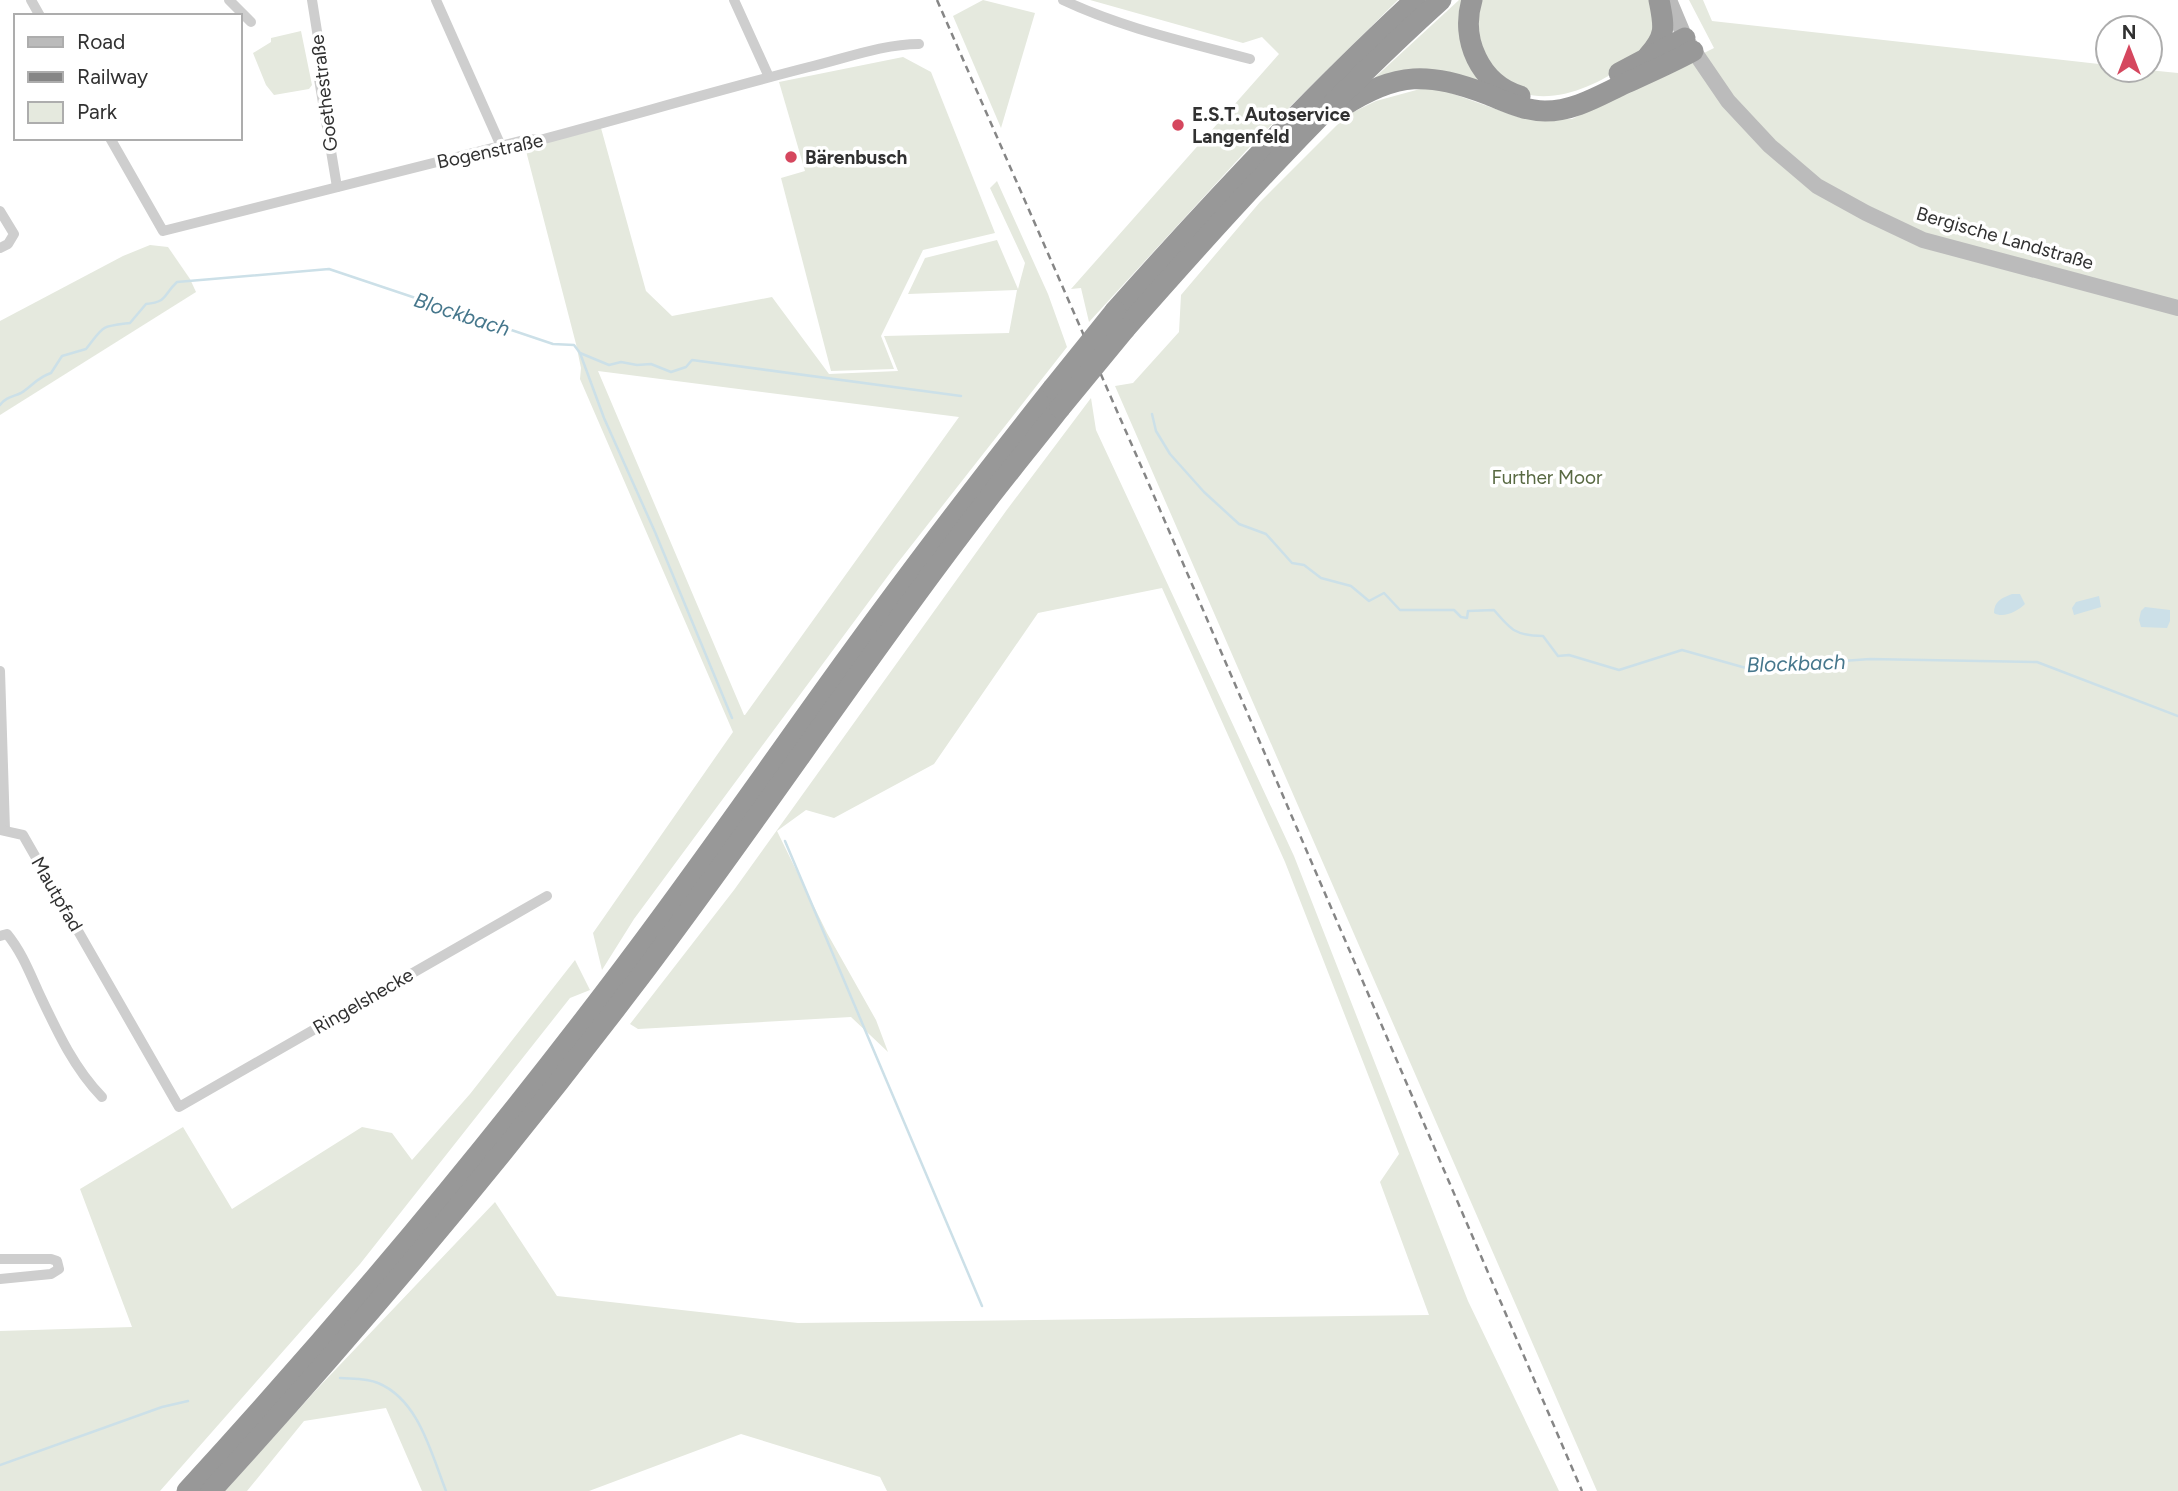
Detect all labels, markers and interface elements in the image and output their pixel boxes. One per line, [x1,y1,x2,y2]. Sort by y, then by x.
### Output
legend [14,14,242,140]
north arrow [2094,14,2164,84]
text: N [2122,21,2136,44]
text: Road [77,29,125,54]
street label: Goethestraße [305,33,343,153]
text: Railway [77,64,148,89]
text: Park [77,99,118,124]
place label: E.S.T. Autoservice Langenfeld [1192,103,1351,148]
marker: E.S.T. Autoservice Langenfeld [1170,117,1186,133]
street label: Bogenstraße [435,129,545,173]
place label: Bärenbusch [805,146,907,169]
marker: Bärenbusch [783,149,799,165]
street label: Bergische Landstraße [1914,202,2096,274]
water label: Blockbach [411,287,513,341]
park label: Further Moor [1492,466,1603,489]
water label: Blockbach [1746,649,1846,677]
street label: Mautpfad [26,852,88,936]
street label: Ringelshecke [309,963,417,1039]

